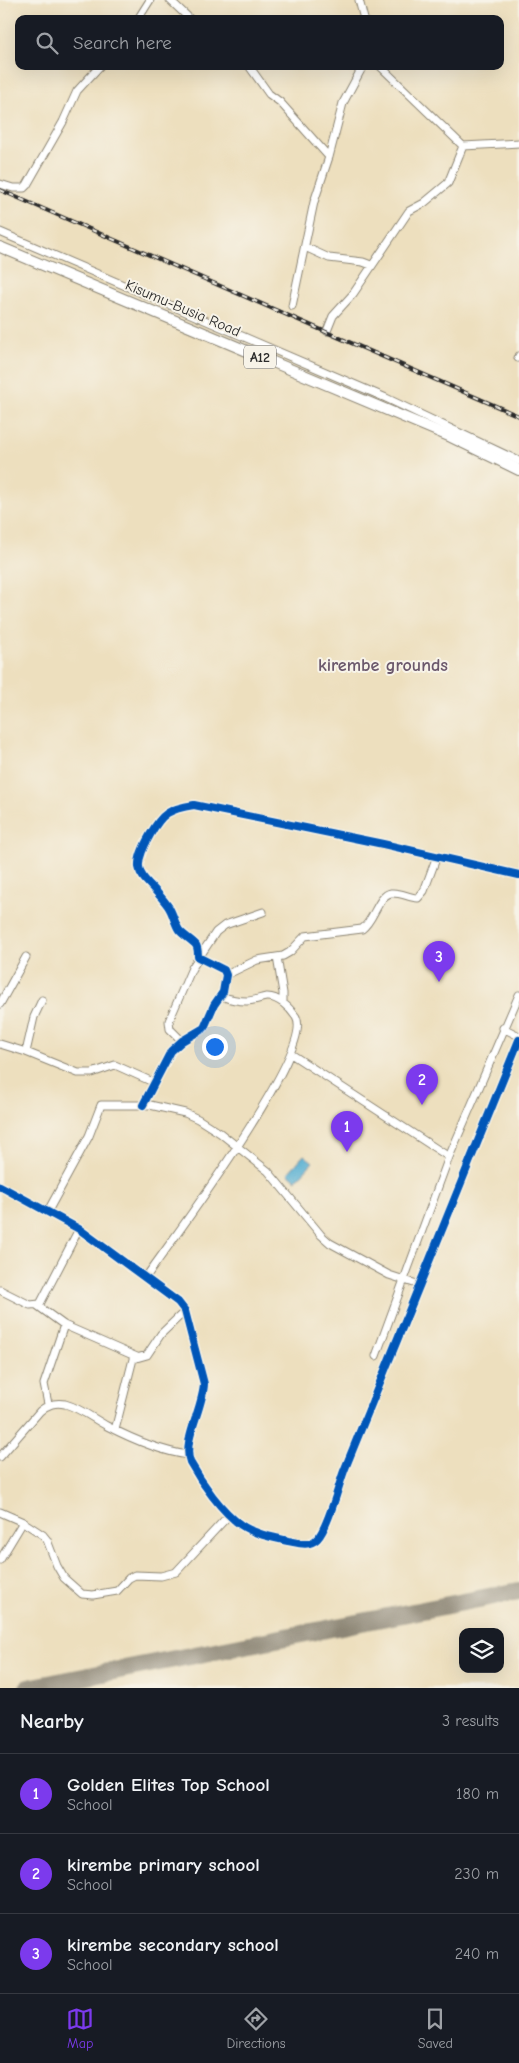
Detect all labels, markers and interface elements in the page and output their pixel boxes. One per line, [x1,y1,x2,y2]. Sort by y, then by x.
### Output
search box [15,15,504,70]
icon: search [33,29,61,57]
text: Search here [73,32,172,54]
street label: Kisumu-Busia Road [123,276,243,340]
road number: A12 [244,346,276,368]
district label: kirembe grounds [318,655,448,676]
pin: 3 [423,941,455,982]
your location [202,1034,228,1060]
pin: 2 [406,1064,438,1105]
pin: 1 [331,1111,363,1152]
map controls [459,1628,504,1673]
button: layers [459,1628,504,1673]
text: Nearby [20,1709,84,1733]
text: 3 results [442,1712,499,1730]
text: Golden Elites Top School [67,1774,270,1796]
text: 1 [33,1785,39,1803]
text: 180 m [456,1785,499,1803]
text: School [67,1796,113,1814]
text: kirembe primary school [67,1854,260,1876]
text: 2 [32,1865,40,1883]
text: 230 m [454,1865,499,1883]
text: School [67,1876,113,1894]
text: kirembe secondary school [67,1934,279,1956]
text: 3 [32,1945,40,1963]
text: 240 m [455,1945,499,1963]
text: School [67,1956,113,1974]
tab: Map [66,2005,94,2052]
tab: Directions [226,2005,286,2052]
tab: Saved [418,2005,453,2052]

